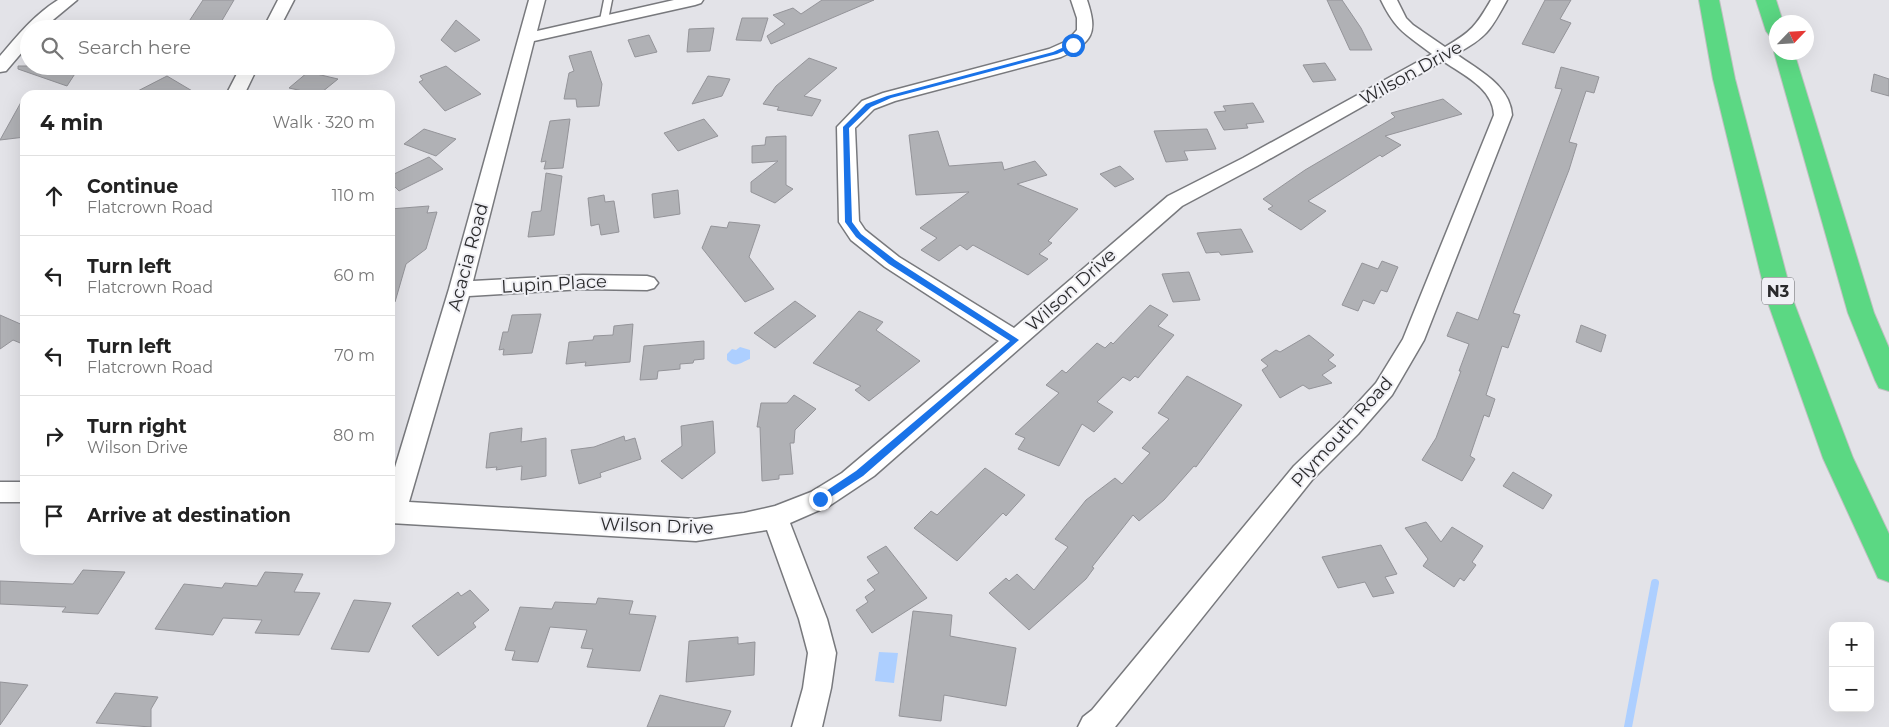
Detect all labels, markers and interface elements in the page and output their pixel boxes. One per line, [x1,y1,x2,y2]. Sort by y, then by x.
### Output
north arrow [1769,15,1814,60]
search box [20,20,395,75]
icon: search [38,34,66,62]
route start [1062,34,1085,57]
text: Search here [78,36,191,59]
street label: Wilson Drive [1356,36,1466,110]
text: 4 min [40,110,103,135]
text: Walk · 320 m [273,113,375,132]
text: Continue [87,175,178,198]
icon: ahead [40,182,68,210]
text: 110 m [332,186,375,205]
text: Flatcrown Road [87,198,213,217]
street label: Acacia Road [443,201,493,313]
street label: Wilson Drive [1021,244,1121,336]
text: Turn left [87,255,172,278]
icon: left [40,262,68,290]
text: 60 m [333,266,375,285]
street label: Lupin Place [501,270,607,298]
text: Flatcrown Road [87,278,213,297]
road number: N3 [1762,278,1794,304]
text: Turn left [87,335,172,358]
icon: left [40,342,68,370]
text: 70 m [334,346,375,365]
text: Flatcrown Road [87,358,213,377]
street label: Plymouth Road [1287,372,1397,492]
text: Turn right [87,415,187,438]
icon: right [40,422,68,450]
text: 80 m [333,426,375,445]
text: Wilson Drive [87,438,188,457]
route end [809,488,832,511]
icon: arrive [40,502,68,530]
text: Arrive at destination [87,504,291,527]
street label: Wilson Drive [600,513,714,539]
map controls [1829,622,1874,712]
button: + [1829,622,1874,667]
button: − [1829,667,1874,712]

